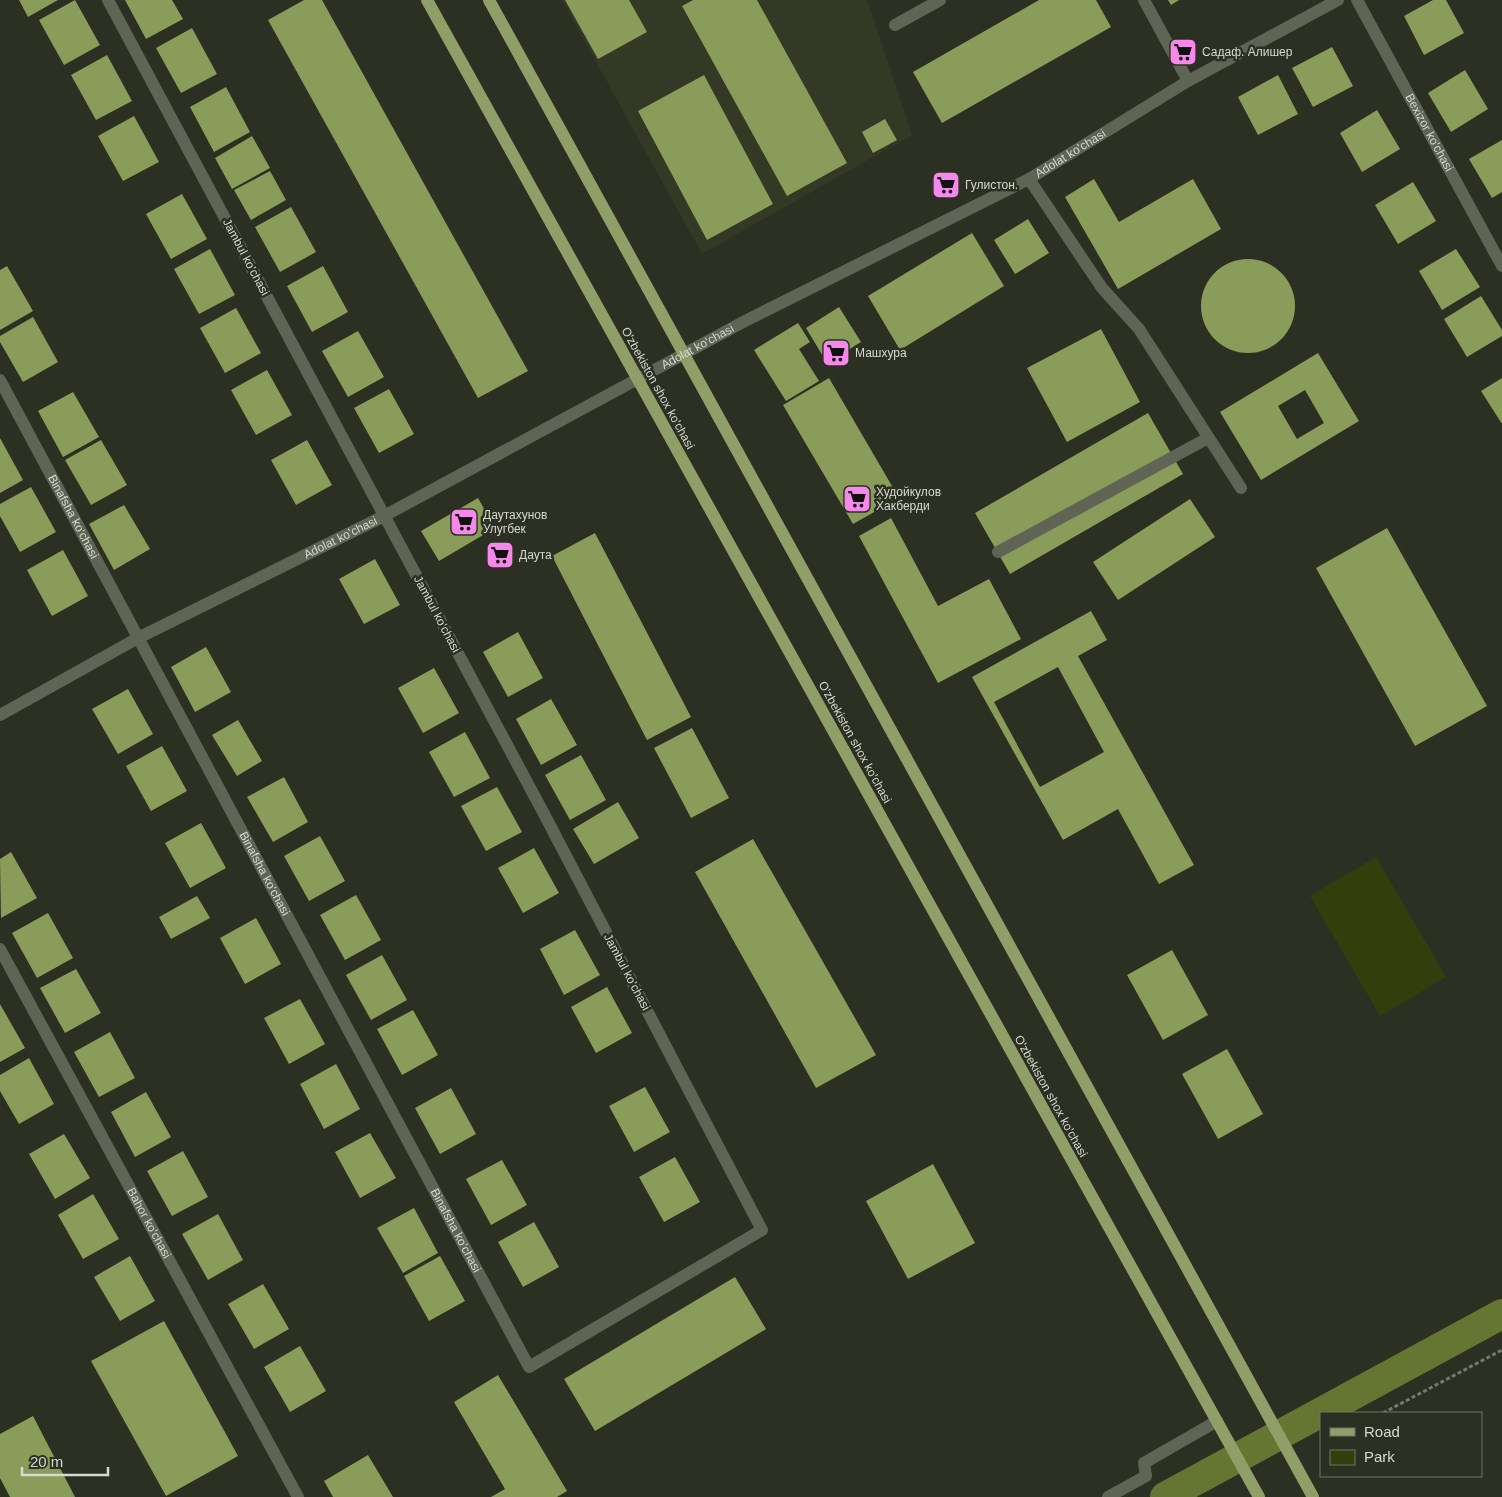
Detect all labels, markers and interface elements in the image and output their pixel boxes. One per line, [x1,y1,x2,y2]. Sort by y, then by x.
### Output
supermarket icon: Садаф. Алишер [1168,37,1198,67]
place label: Садаф. Алишер [1202,45,1293,59]
street label: Bexizor ko'chasi [1402,91,1456,174]
street label: Adolat ko'chasi [1032,126,1108,181]
supermarket icon: Гулистон. [931,170,961,200]
place label: Гулистон. [965,178,1018,192]
street label: Jambul ko'chasi [220,216,272,298]
street label: Adolat ko'chasi [659,321,736,372]
street label: O'zbekiston shox ko'chasi [619,325,697,451]
supermarket icon: Машхура [821,338,851,368]
place label: Машхура [855,346,907,360]
street label: Binafsha ko'chasi [45,472,101,561]
supermarket icon: Худойкулов Хакберди [842,484,872,514]
place label: Худойкулов Хакберди [876,485,941,513]
supermarket icon: Даутахунов Улугбек [449,507,479,537]
place label: Даутахунов Улугбек [483,508,547,536]
street label: Adolat ko'chasi [301,513,380,562]
supermarket icon: Даута [485,540,515,570]
place label: Даута [519,548,552,562]
street label: Jambul ko'chasi [411,573,463,655]
street label: O'zbekiston shox ko'chasi [816,679,894,805]
street label: Binafsha ko'chasi [236,829,293,918]
street label: Jambul ko'chasi [601,931,653,1013]
street label: O'zbekiston shox ko'chasi [1012,1033,1090,1159]
street label: Bahor ko'chasi [124,1185,174,1261]
street label: Binafsha ko'chasi [428,1186,484,1275]
legend [1320,1412,1482,1477]
text: Road [1364,1423,1400,1440]
scale bar [22,1444,109,1476]
text: Park [1364,1448,1395,1465]
text: 20 m [30,1453,63,1470]

